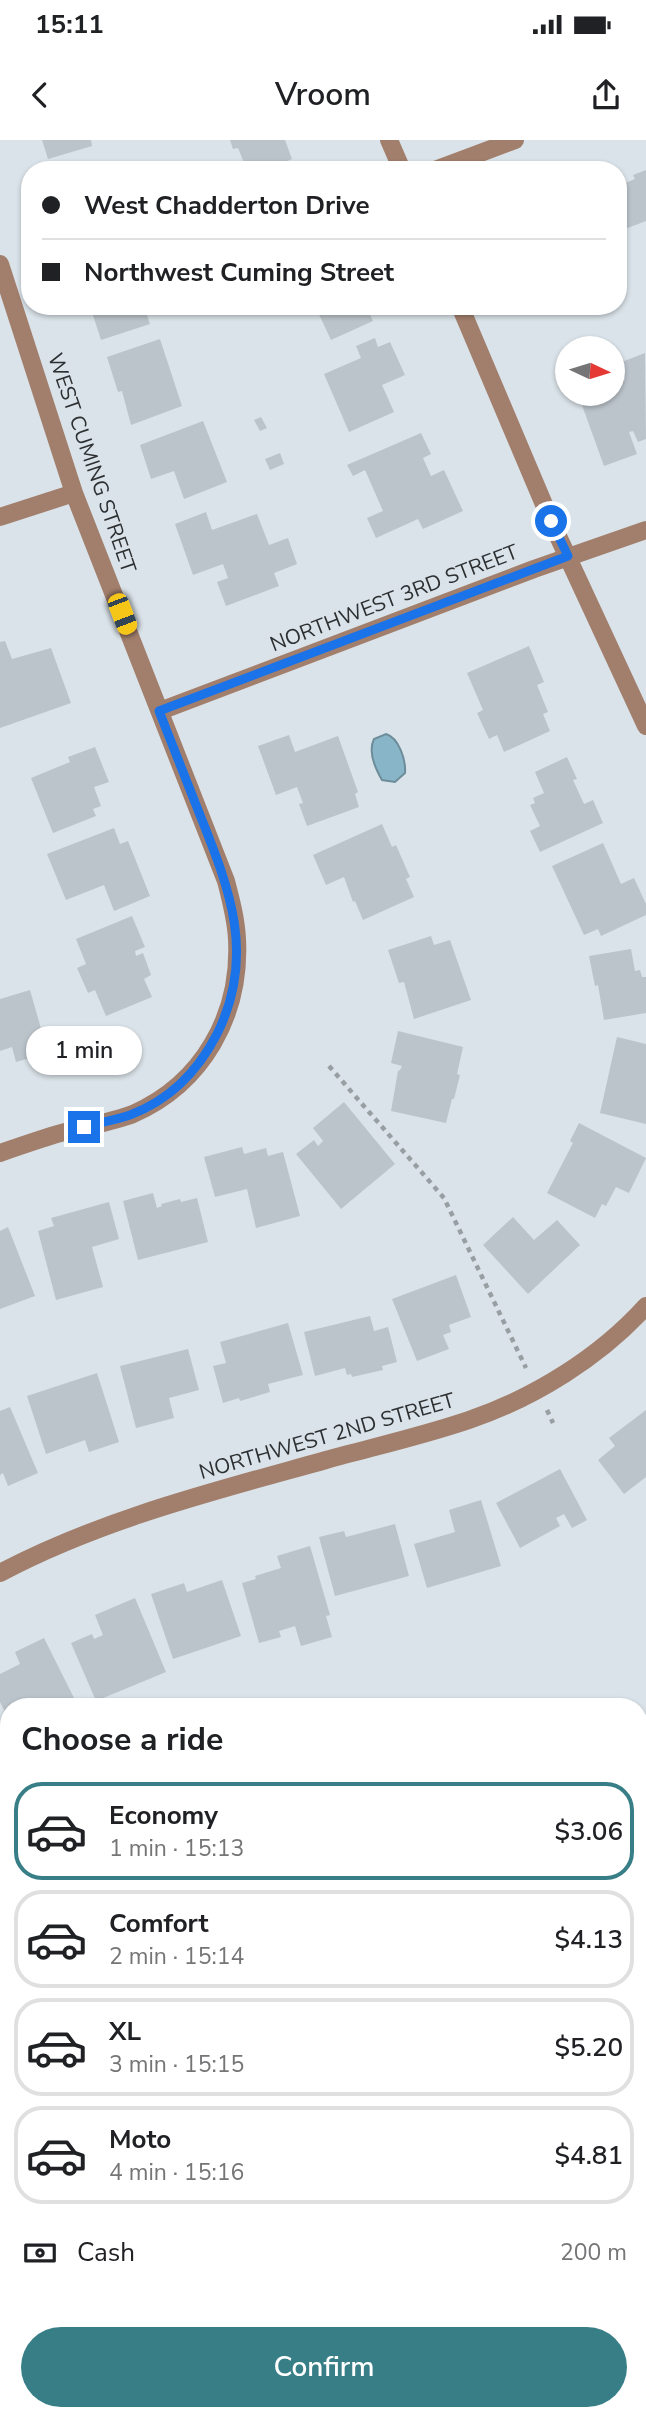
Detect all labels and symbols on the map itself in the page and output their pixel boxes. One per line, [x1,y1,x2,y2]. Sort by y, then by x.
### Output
north arrow [555,336,625,406]
street label: WEST CUMING STREET [41,349,143,577]
route start [535,505,567,537]
street label: NORTHWEST 3RD STREET [266,538,522,658]
car [105,591,140,637]
callout: 1 min [26,1026,142,1074]
route end [68,1111,100,1143]
street label: NORTHWEST 2ND STREET [196,1386,459,1486]

